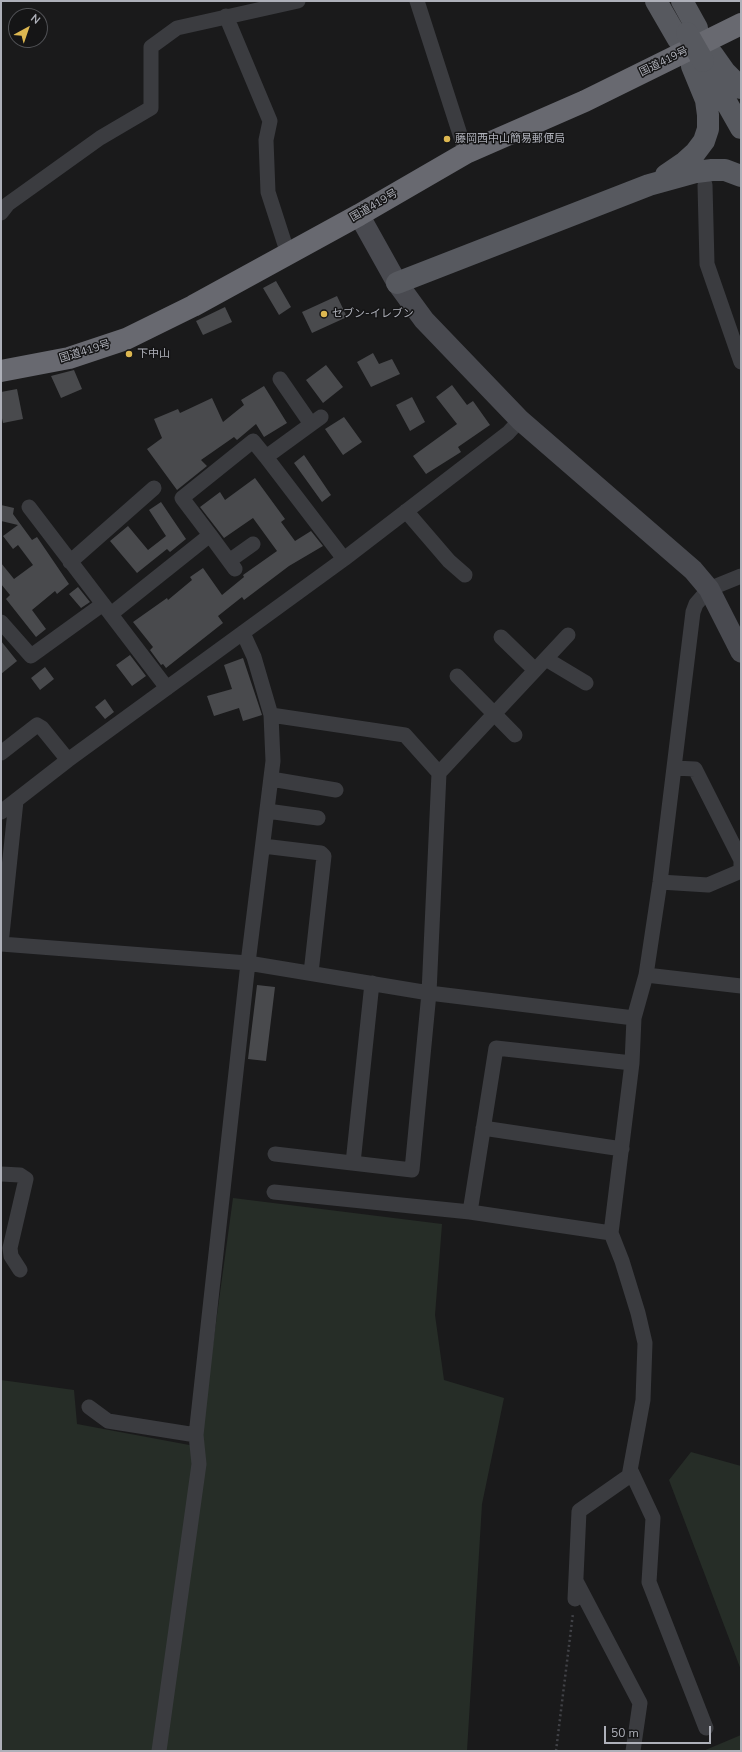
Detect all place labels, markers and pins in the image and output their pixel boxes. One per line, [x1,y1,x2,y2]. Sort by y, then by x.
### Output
place label: 藤岡西中山簡易郵便局 [455,132,565,146]
marker: 藤岡西中山簡易郵便局 [442,134,452,144]
place label: セブン-イレブン [332,307,414,321]
marker: セブン-イレブン [319,309,329,319]
place label: 下中山 [137,347,170,361]
marker: 下中山 [124,349,134,359]

